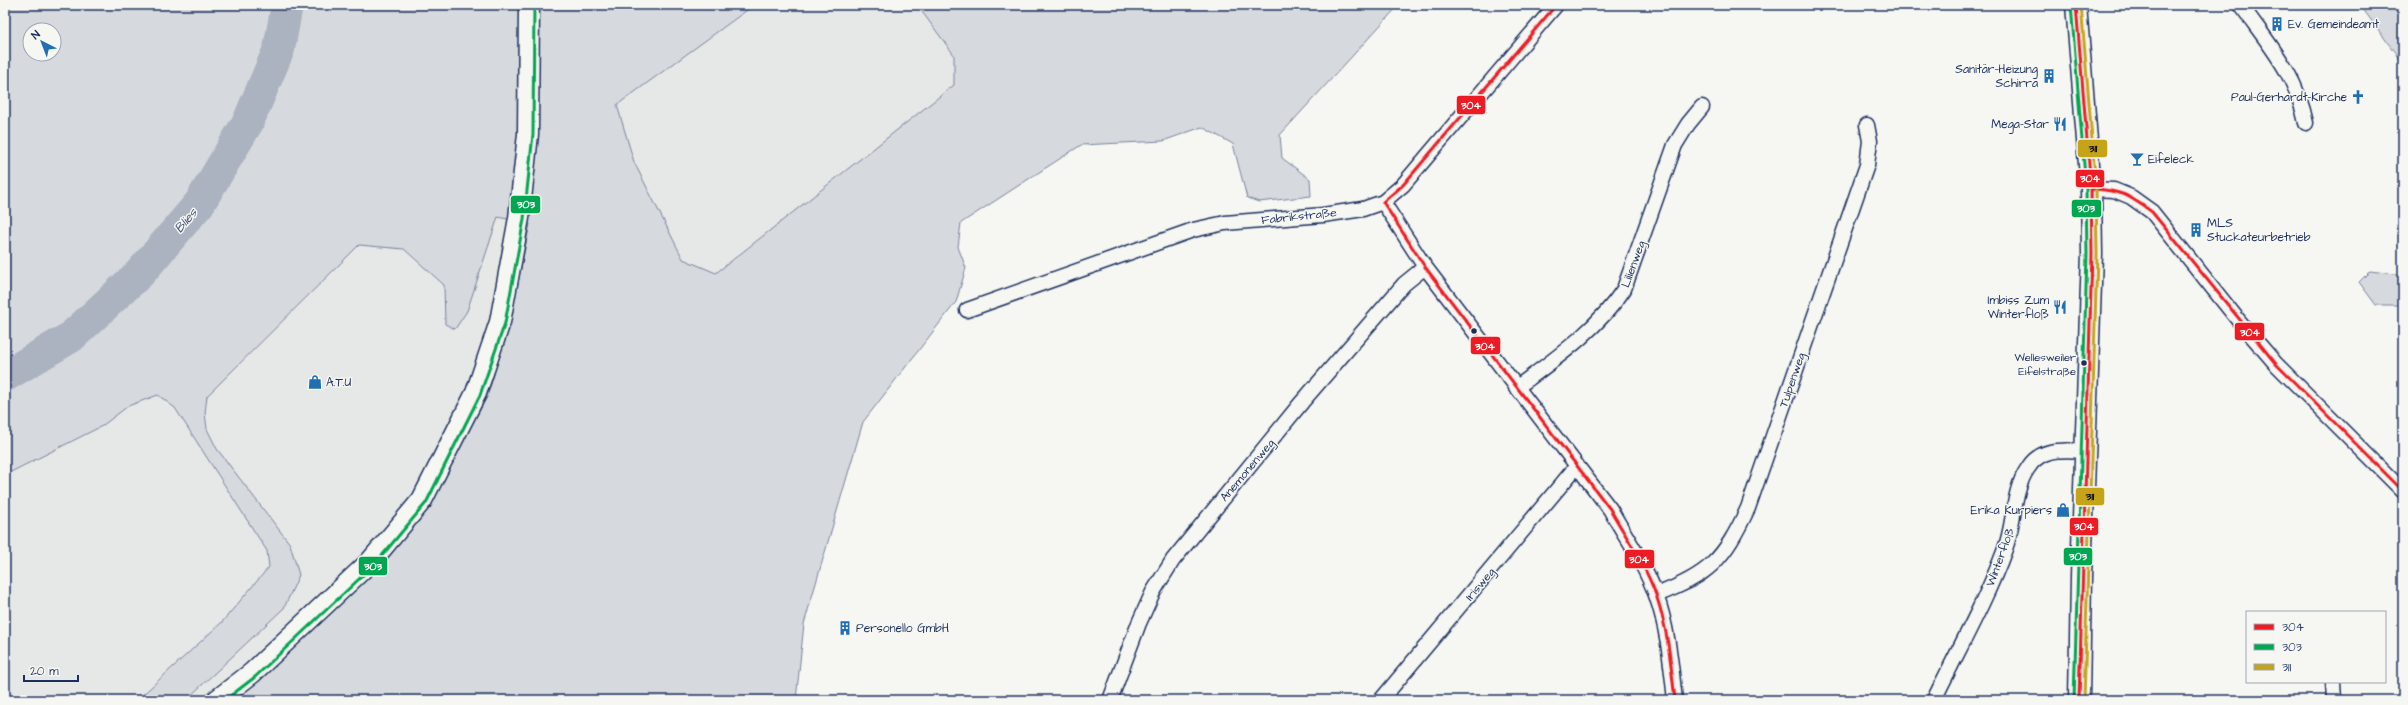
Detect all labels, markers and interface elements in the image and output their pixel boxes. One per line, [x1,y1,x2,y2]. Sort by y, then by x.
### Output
building icon: Ev. Gemeindeamt [2269,16,2285,32]
place label: Ev. Gemeindeamt [2288,16,2379,33]
north arrow [22,22,62,62]
text: N [28,27,43,43]
place label: Sanitär-Heizung Schirra [1955,61,2038,92]
building icon: Sanitär-Heizung Schirra [2041,68,2057,84]
place label: Paul-Gerhardt-Kirche [2231,89,2348,106]
church icon: Paul-Gerhardt-Kirche [2350,89,2366,105]
line badge: 304 [1456,95,1486,115]
text: 304 [1460,98,1482,113]
place label: Mega-Star [1991,116,2049,134]
restaurant icon: Mega-Star [2052,116,2068,132]
line badge: 311 [2077,139,2108,158]
text: 311 [2088,141,2098,156]
bar icon: Eifeleck [2129,151,2145,167]
place label: Eifeleck [2148,151,2195,168]
line badge: 304 [2075,169,2105,188]
text: 304 [2079,171,2101,186]
line badge: 303 [510,195,541,214]
text: 303 [516,197,535,212]
line badge: 303 [2071,199,2102,218]
text: 303 [2076,201,2095,216]
water label: Blies [170,204,202,237]
street label: Fabrikstraße [1261,204,1338,229]
place label: MLS Stuckateurbetrieb [2207,215,2311,246]
building icon: MLS Stuckateurbetrieb [2188,222,2204,238]
street label: Lilienweg [1617,238,1651,290]
place label: Imbiss Zum Winterfloß [1988,292,2050,323]
restaurant icon: Imbiss Zum Winterfloß [2052,299,2068,315]
line badge: 304 [2234,322,2265,341]
text: 304 [2239,325,2261,340]
unlabelled marker [1469,326,1479,336]
line badge: 304 [1470,336,1501,355]
text: 304 [1474,339,1496,354]
street label: Tulpenweg [1775,350,1811,410]
place label: Wellesweiler Eifelstraße [2015,350,2076,379]
marker: Wellesweiler Eifelstraße [2079,358,2089,368]
shop icon: A.T.U [307,374,323,390]
place label: A.T.U [326,374,352,391]
street label: Anemonenweg [1216,435,1279,506]
line badge: 311 [2075,487,2105,506]
text: 311 [2085,489,2095,504]
place label: Erika Kurpiers [1971,502,2052,519]
shop icon: Erika Kurpiers [2055,502,2071,518]
line badge: 304 [2069,517,2099,536]
text: 304 [2073,519,2095,534]
street label: Winterfloß [1982,525,2019,589]
line badge: 303 [2063,547,2093,566]
line badge: 304 [1624,549,1655,569]
text: 303 [2068,549,2087,564]
text: 304 [1628,552,1650,567]
line badge: 303 [358,556,388,576]
text: 303 [363,559,382,574]
street label: Irisweg [1461,564,1500,605]
legend [2246,611,2386,683]
text: 304 [2282,619,2304,636]
building icon: Personello GmbH [837,620,853,636]
place label: Personello GmbH [856,620,949,637]
text: 303 [2282,639,2302,656]
scale bar [24,657,78,683]
text: 311 [2282,659,2292,676]
text: 20 m [30,663,59,680]

